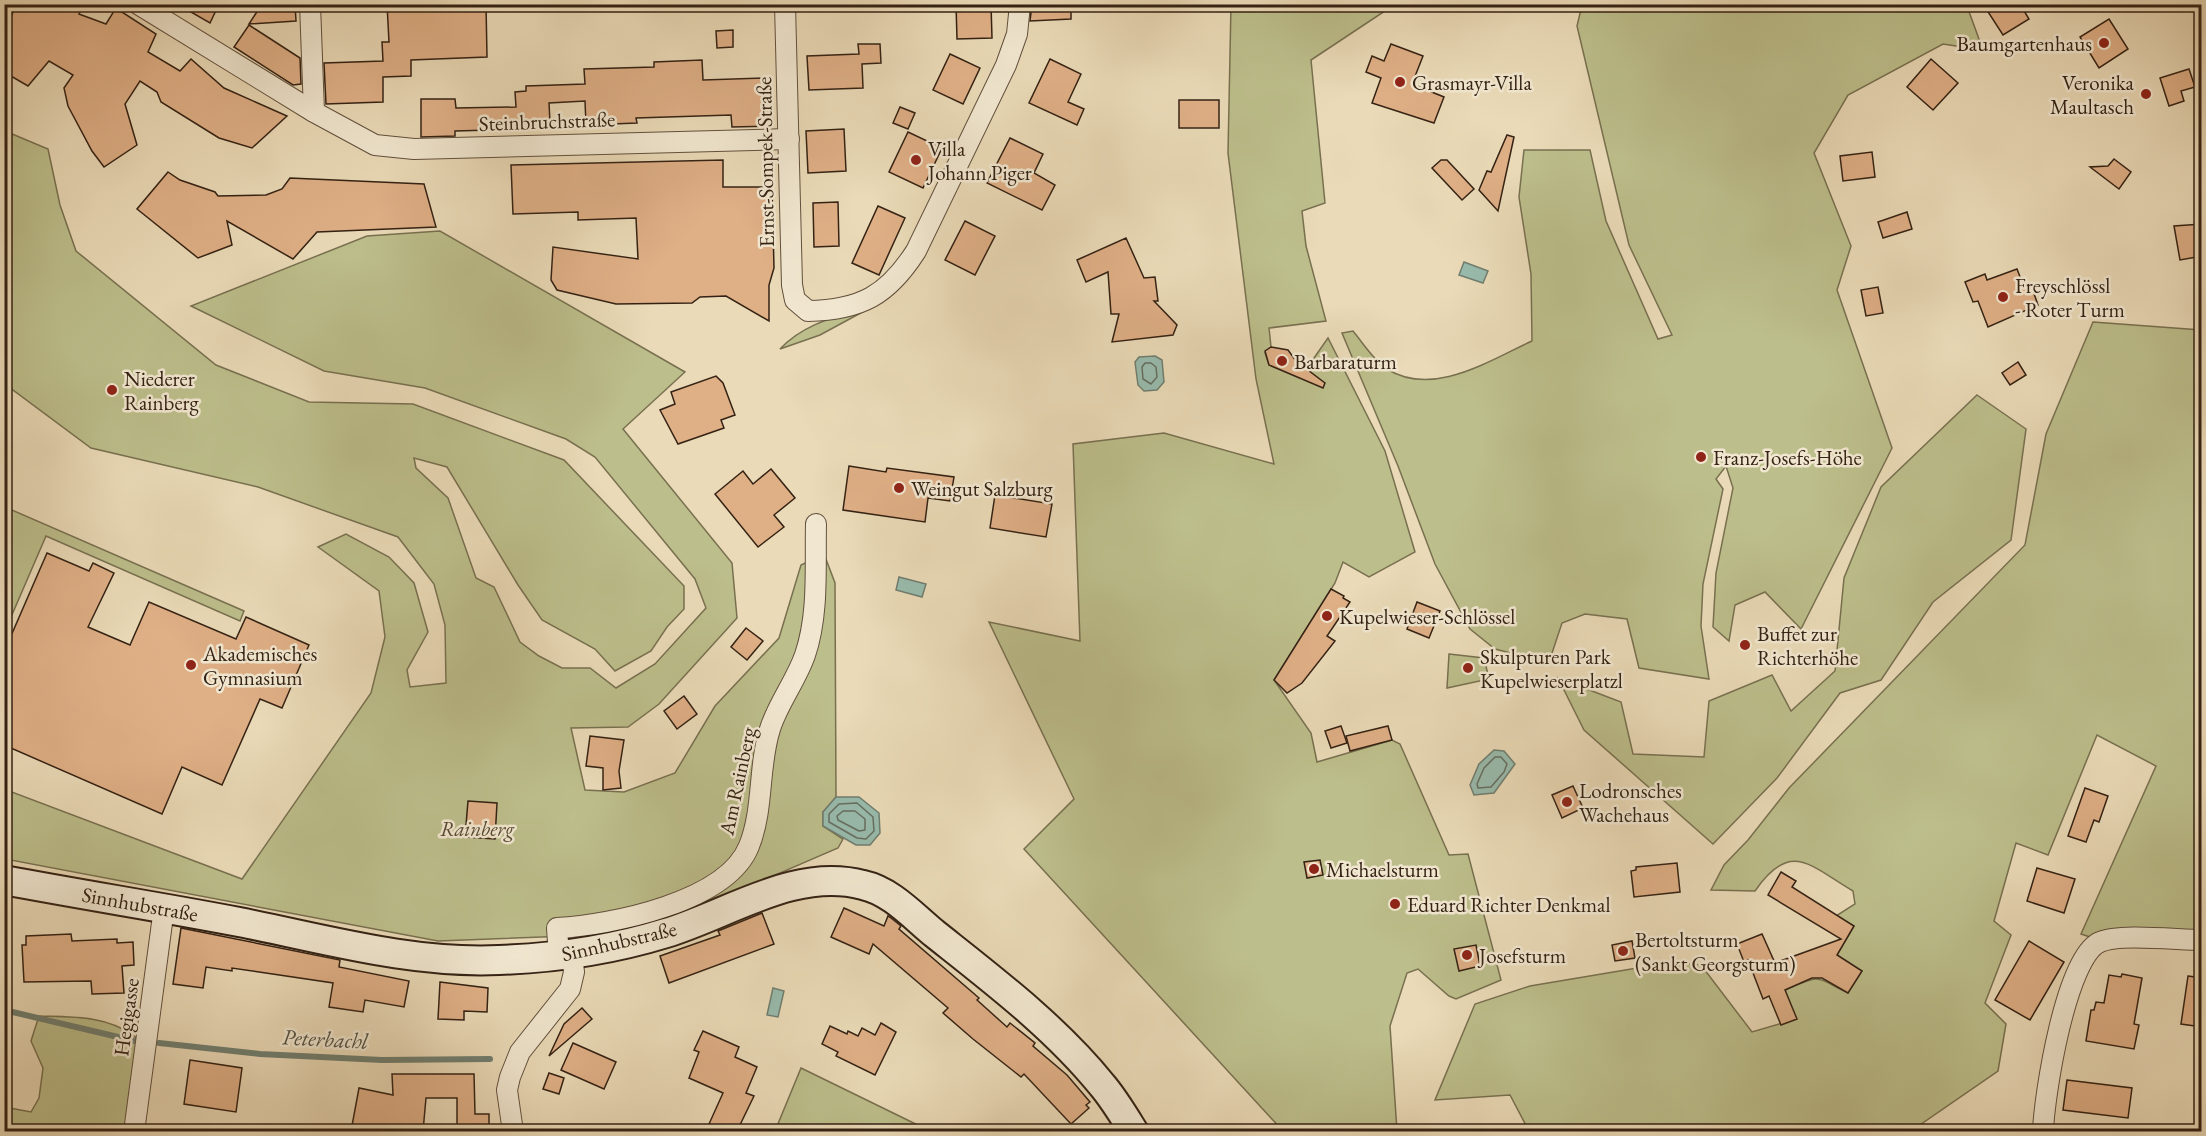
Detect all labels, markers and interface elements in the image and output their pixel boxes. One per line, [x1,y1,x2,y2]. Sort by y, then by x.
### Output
place label: Baumgartenhaus [1956,30,2092,57]
marker: Baumgartenhaus [2097,36,2111,50]
place label: Grasmayr-Villa [1412,69,1532,96]
place label: Veronika Maultasch [2050,69,2135,120]
marker: Grasmayr-Villa [1393,75,1407,89]
street label: Ernst-Sompek-Straße [750,76,780,248]
marker: Veronika Maultasch [2139,87,2153,101]
street label: Steinbruchstraße [478,105,616,137]
place label: Villa Johann Piger [926,135,1032,186]
marker: Villa Johann Piger [909,153,923,167]
place label: Freyschlössl - Roter Turm [2015,272,2125,323]
marker: Freyschlössl - Roter Turm [1996,290,2010,304]
place label: Barbaraturm [1294,348,1397,375]
marker: Barbaraturm [1275,354,1289,368]
place label: Niederer Rainberg [124,365,200,416]
marker: Niederer Rainberg [105,383,119,397]
place label: Franz-Josefs-Höhe [1713,444,1862,471]
marker: Franz-Josefs-Höhe [1694,450,1708,464]
place label: Weingut Salzburg [911,475,1054,502]
marker: Weingut Salzburg [892,481,906,495]
place label: Kupelwieser-Schlössel [1339,603,1515,630]
marker: Kupelwieser-Schlössel [1320,609,1334,623]
place label: Buffet zur Richterhöhe [1757,620,1858,671]
marker: Buffet zur Richterhöhe [1738,638,1752,652]
place label: Akademisches Gymnasium [202,640,317,691]
place label: Skulpturen Park Kupelwieserplatzl [1480,643,1623,694]
marker: Akademisches Gymnasium [184,658,198,672]
marker: Skulpturen Park Kupelwieserplatzl [1461,661,1475,675]
street label: Am Rainberg [712,724,762,838]
place label: Lodronsches Wachehaus [1579,777,1682,828]
marker: Lodronsches Wachehaus [1560,795,1574,809]
park label: Rainberg [440,815,515,842]
place label: Michaelsturm [1326,856,1439,883]
marker: Michaelsturm [1307,862,1321,876]
street label: Sinnhubstraße [80,881,200,927]
place label: Eduard Richter Denkmal [1407,891,1610,918]
marker: Eduard Richter Denkmal [1388,897,1402,911]
street label: Sinnhubstraße [559,915,679,967]
place label: Bertoltsturm (Sankt Georgsturm) [1635,926,1796,977]
place label: Josefsturm [1477,942,1566,969]
marker: Bertoltsturm (Sankt Georgsturm) [1616,944,1630,958]
marker: Josefsturm [1460,948,1474,962]
street label: Hegigasse [107,976,145,1058]
water label: Peterbachl [281,1022,369,1056]

